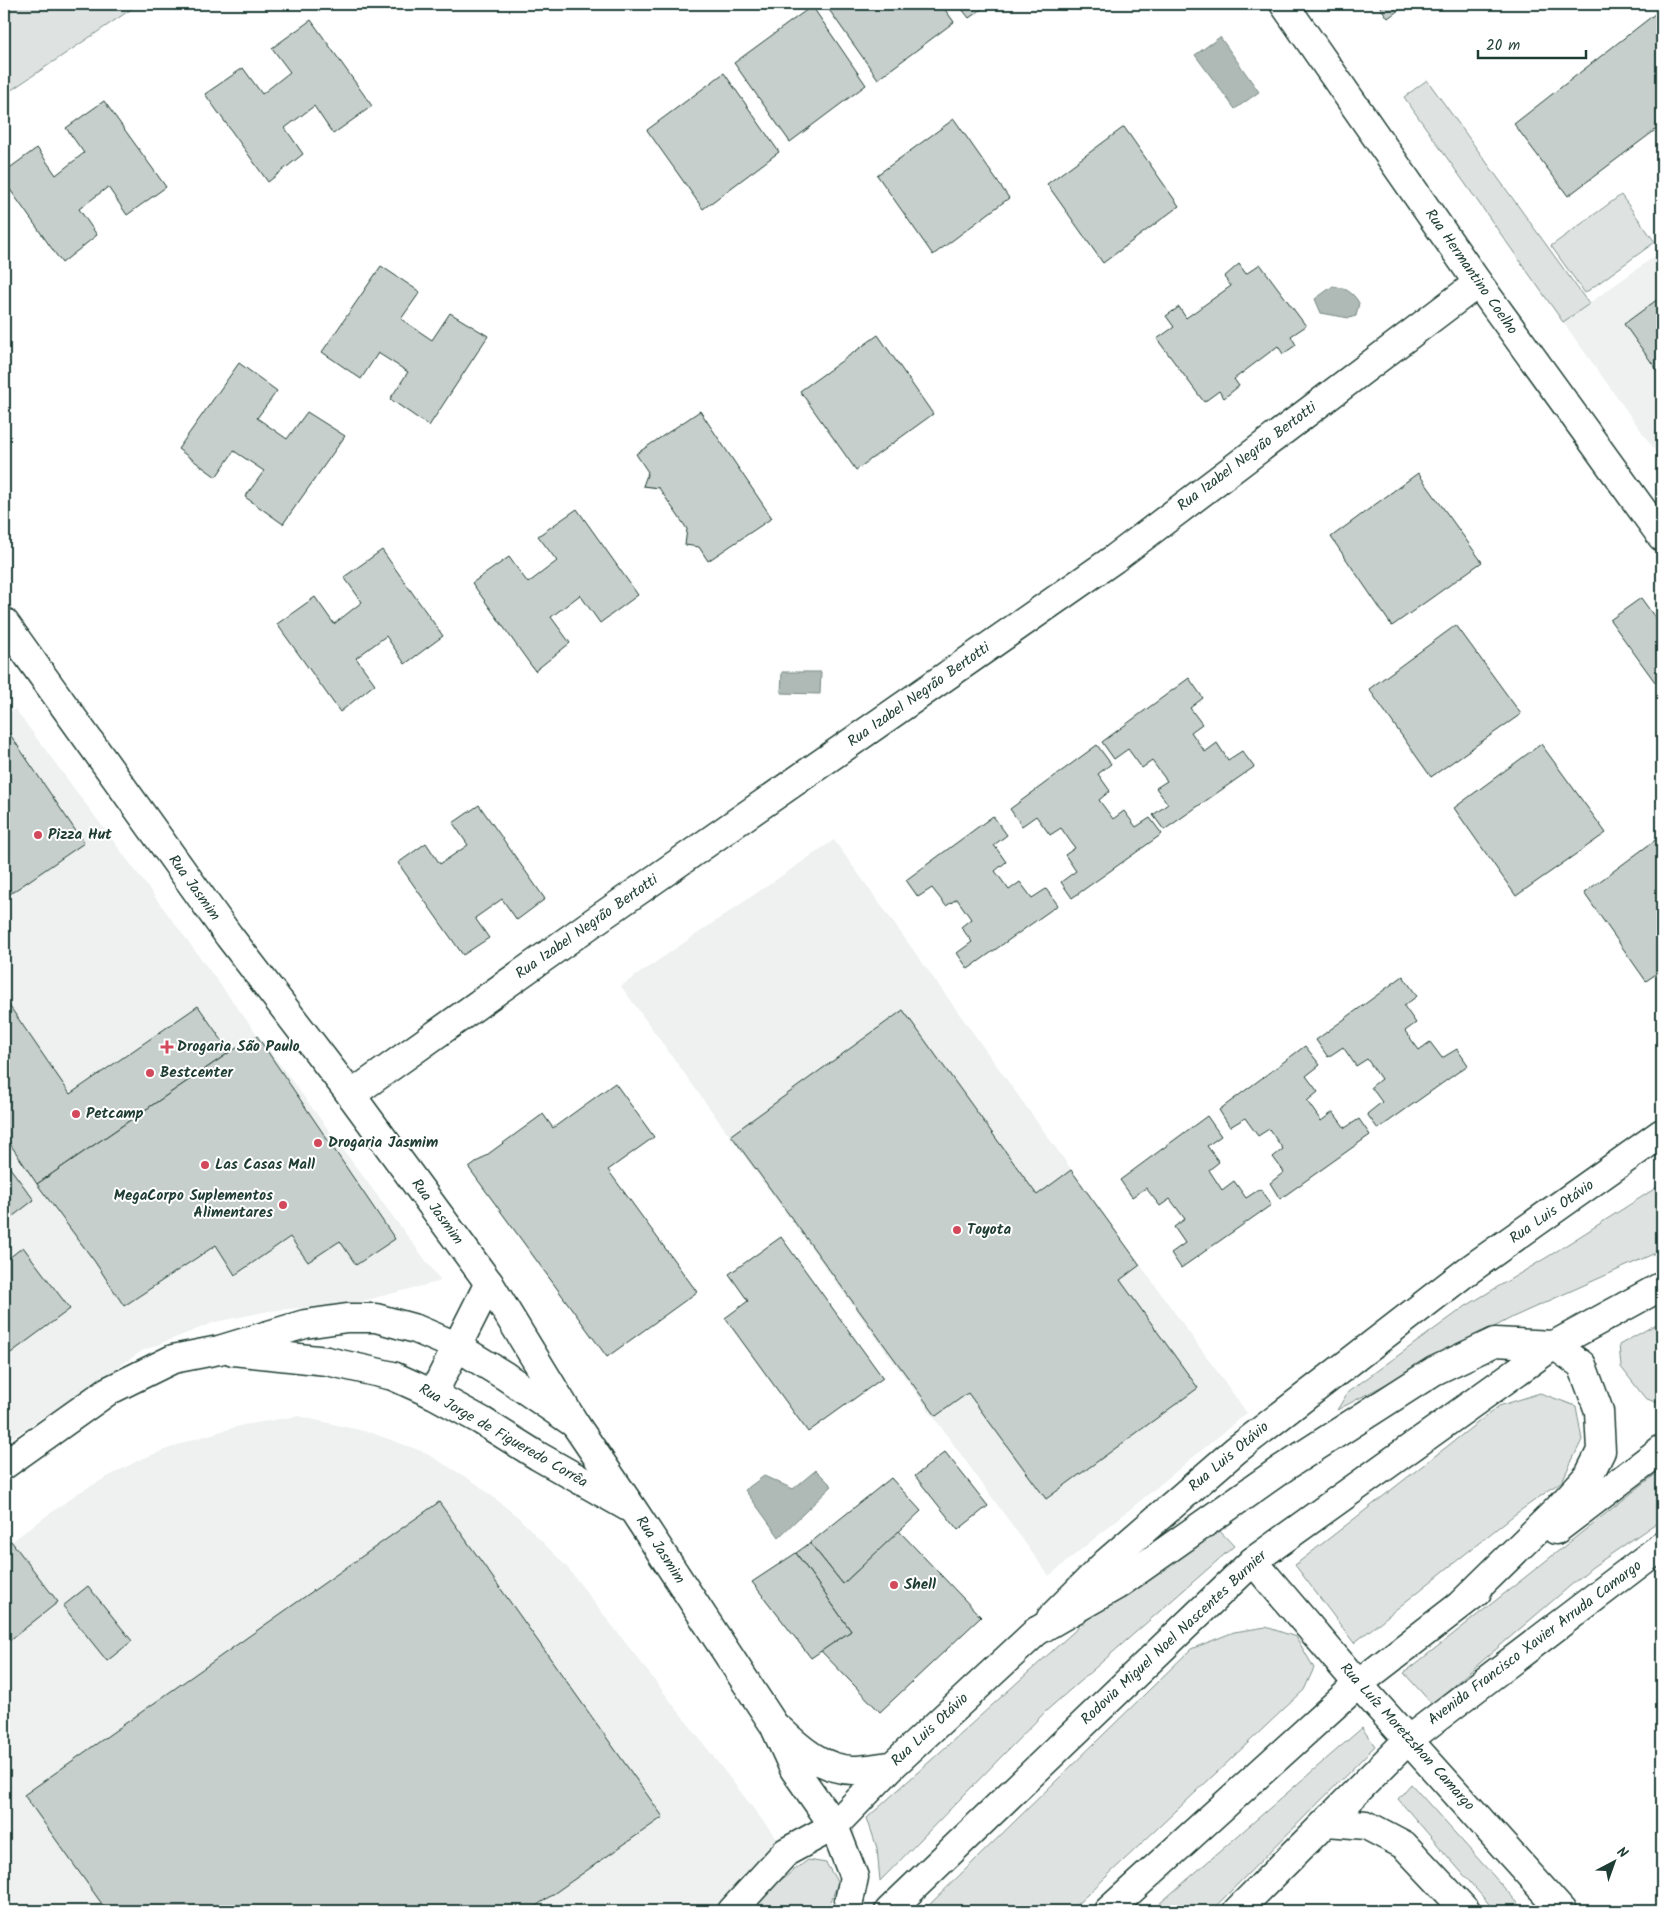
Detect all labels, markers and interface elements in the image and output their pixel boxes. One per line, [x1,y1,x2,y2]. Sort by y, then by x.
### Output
scale bar [1478,28,1586,60]
text: 20 m [1486,34,1520,58]
street label: Rua Hermantino Coelho [1418,204,1524,340]
street label: Rua Izabel Negrão Bertotti [1172,396,1323,518]
street label: Rua Izabel Negrão Bertotti [843,636,997,753]
place label: Pizza Hut [48,823,112,847]
marker: Pizza Hut [32,829,44,841]
street label: Rua Jasmim [162,850,226,926]
street label: Rua Izabel Negrão Bertotti [511,868,665,985]
place label: Drogaria São Paulo [177,1035,300,1059]
marker: Drogaria São Paulo [161,1041,173,1053]
place label: Bestcenter [160,1061,234,1085]
marker: Bestcenter [144,1067,156,1079]
place label: Petcamp [86,1102,144,1126]
marker: Petcamp [70,1108,82,1120]
place label: Drogaria Jasmim [328,1131,438,1155]
marker: Drogaria Jasmim [312,1137,324,1149]
place label: Las Casas Mall [215,1153,315,1177]
marker: Las Casas Mall [199,1159,211,1171]
street label: Rua Jasmim [405,1174,469,1250]
street label: Rua Luis Otávio [1504,1174,1600,1250]
place label: MegaCorpo Suplementos Alimentares [114,1184,273,1225]
marker: MegaCorpo Suplementos Alimentares [277,1199,289,1211]
place label: Toyota [967,1218,1011,1242]
marker: Toyota [951,1224,963,1236]
street label: Rua Jorge de Figueredo Corrêa [414,1378,592,1494]
street label: Rua Luis Otávio [1183,1416,1275,1498]
street label: Rua Jasmim [629,1511,691,1589]
street label: Rodovia Miguel Noel Nascentes Burnier [1075,1544,1273,1731]
street label: Avenida Francisco Xavier Arruda Camargo [1423,1554,1647,1732]
place label: Shell [904,1573,936,1597]
marker: Shell [888,1579,900,1591]
street label: Rua Luíz Moretzshon Camargo [1334,1657,1480,1817]
street label: Rua Luis Otávio [886,1687,975,1773]
north arrow [1588,1838,1638,1888]
text: N [1611,1842,1633,1864]

